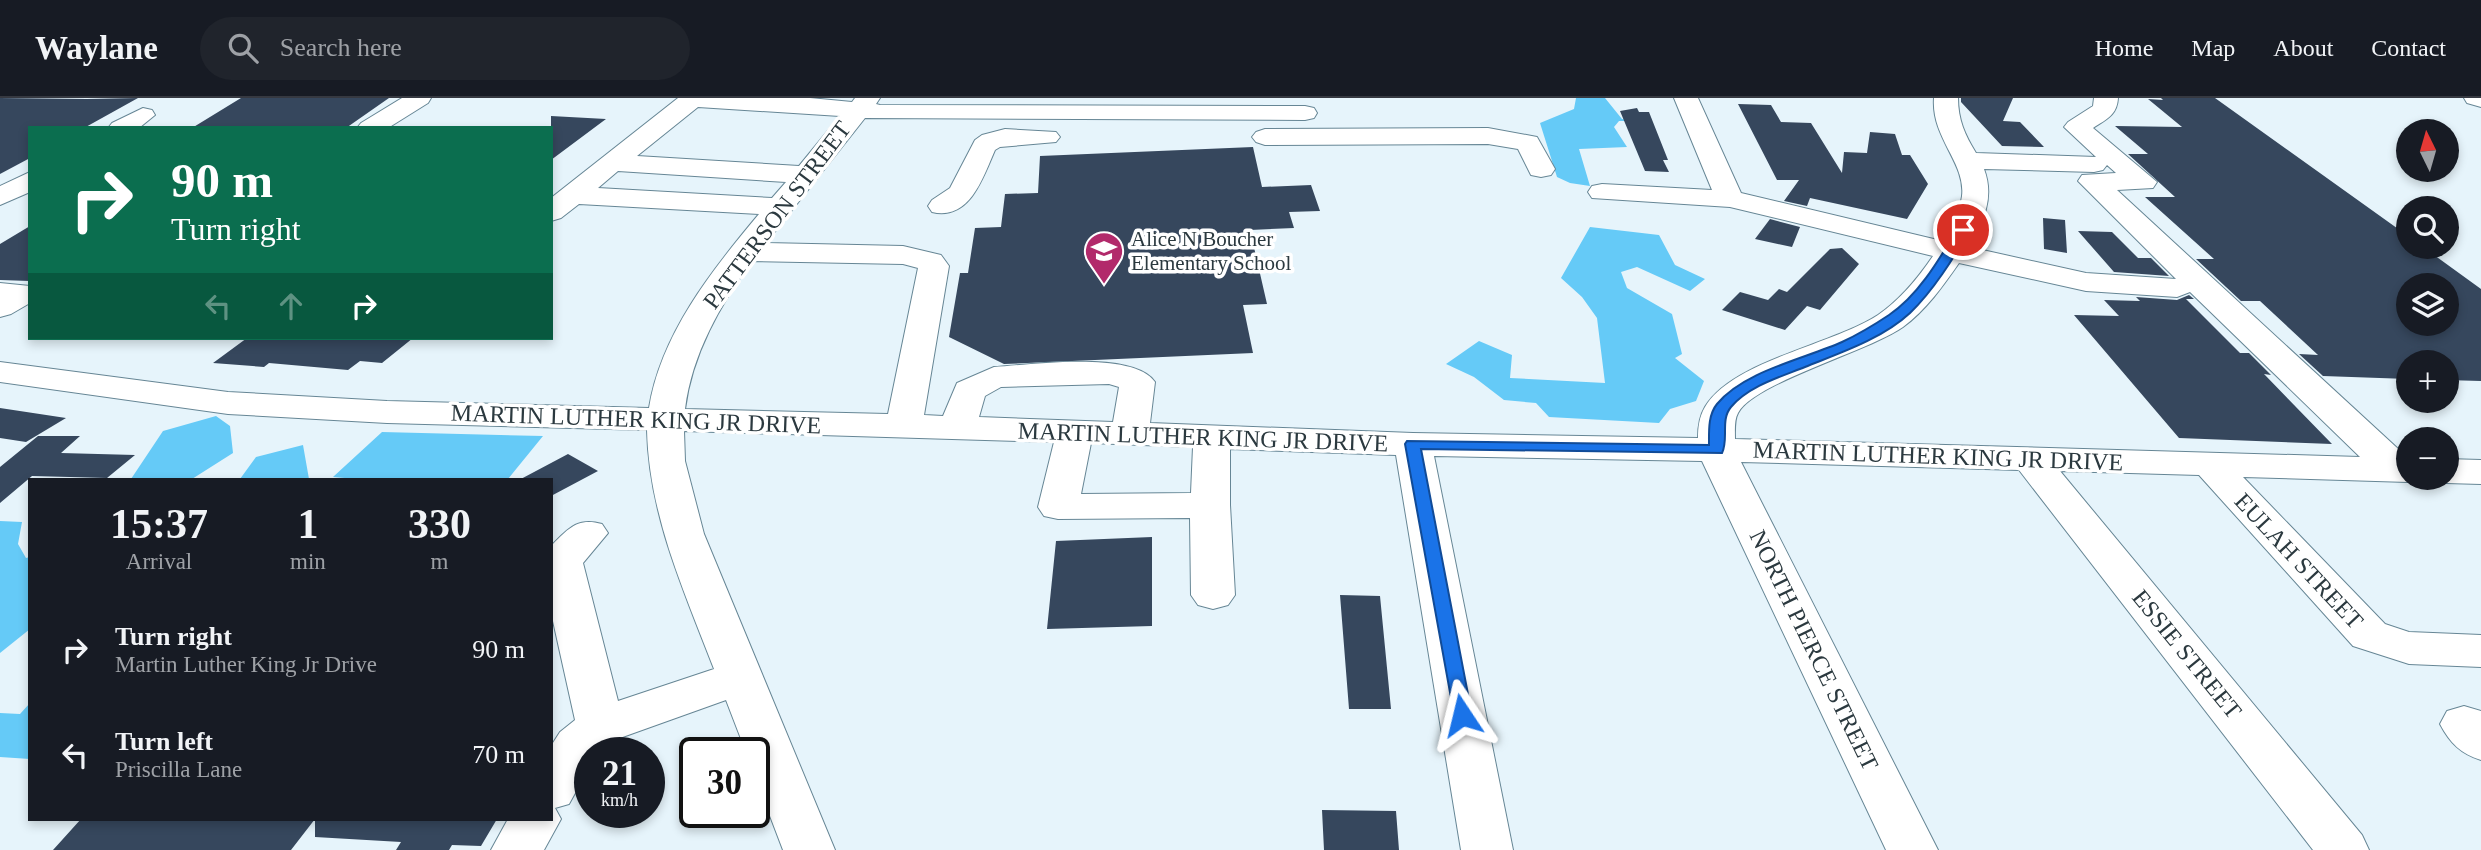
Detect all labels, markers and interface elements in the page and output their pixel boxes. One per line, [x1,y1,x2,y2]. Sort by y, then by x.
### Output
search box [200,17,690,80]
icon: search [224,29,262,67]
text: Waylane [35,30,158,66]
text: Search here [280,33,402,62]
text: Home [2095,35,2153,61]
text: Map [2191,35,2235,61]
text: About [2273,35,2333,61]
text: Contact [2371,35,2446,61]
street label: PATTERSON STREET [698,116,856,314]
north arrow [2396,119,2459,182]
map controls [2396,119,2459,490]
text: 90 m [171,153,273,208]
icon: right [56,154,147,245]
button: search [2396,196,2459,259]
pin [1933,200,1993,260]
text: Turn right [171,211,301,247]
icon: arrive [1944,211,1982,249]
place label: Alice N Boucher Elementary School [1131,227,1292,275]
school or university icon: Alice N Boucher Elementary School [1083,230,1125,285]
button: layers [2396,273,2459,336]
icon: left [199,287,237,325]
icon: ahead [272,287,310,325]
icon: right [345,287,383,325]
button: + [2396,350,2459,413]
street label: MARTIN LUTHER KING JR DRIVE [450,400,822,438]
street label: MARTIN LUTHER KING JR DRIVE [1017,418,1389,456]
button: − [2396,427,2459,490]
street label: MARTIN LUTHER KING JR DRIVE [1752,437,2124,475]
street label: EULAH STREET [2230,488,2369,634]
text: 15:37 [110,501,208,547]
text: 1 [297,501,318,547]
text: 330 [408,501,471,547]
street label: NORTH PIERCE STREET [1744,526,1884,775]
text: Arrival [126,549,192,574]
text: min [290,549,326,574]
text: m [430,549,448,574]
street label: ESSIE STREET [2127,584,2247,724]
text: Turn right [115,622,232,651]
icon: right [56,631,94,669]
text: 90 m [472,635,525,664]
text: Martin Luther King Jr Drive [115,652,377,677]
position arrow [1425,678,1499,752]
text: Turn left [115,727,213,756]
icon: left [56,736,94,774]
speed limit sign: 30 [679,737,770,828]
text: 70 m [472,740,525,769]
text: 21 [602,754,637,793]
text: Priscilla Lane [115,757,242,782]
text: km/h [601,790,638,810]

